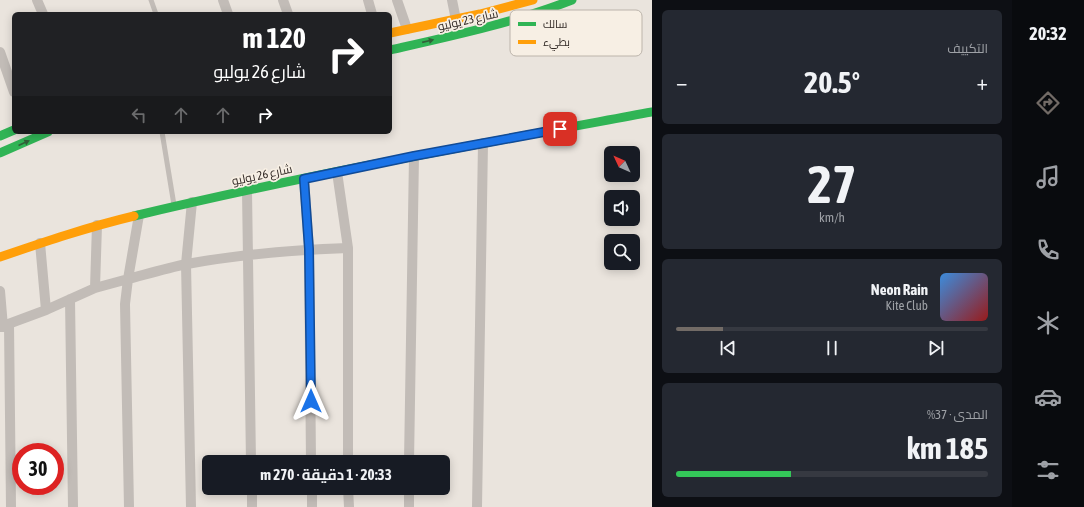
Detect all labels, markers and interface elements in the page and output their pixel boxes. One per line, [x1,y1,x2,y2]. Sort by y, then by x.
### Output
street label: شارع 23 يوليو [436,6,500,35]
legend [510,10,642,56]
text: سالك [543,18,567,30]
text: 120 m [243,22,306,54]
text: 20:32 [1029,23,1067,44]
icon: right [320,28,372,80]
text: بطيء [543,36,570,51]
one-way arrow [422,38,434,44]
text: التكييف [947,41,988,56]
text: شارع 26 يوليو [213,61,306,82]
text: 20.5° [804,65,860,99]
text: − [676,69,687,95]
text: + [977,69,988,95]
icon: directions [1034,89,1062,117]
icon: left [128,104,150,126]
icon: ahead [170,104,192,126]
icon: ahead [212,104,234,126]
icon: right [254,104,276,126]
pin [543,112,577,146]
icon: arrive [549,118,571,140]
one-way arrow [18,139,30,146]
north arrow [604,146,640,182]
map controls [604,146,640,270]
text: 27 [808,154,856,214]
street label: شارع 26 يوليو [230,162,294,189]
icon: music [1034,163,1062,191]
button: sound [604,190,640,226]
text: km/h [819,210,845,225]
button: search [604,234,640,270]
icon: phone [1034,236,1062,264]
text: Neon Rain [871,281,928,298]
text: Kite Club [886,298,928,313]
icon: climate [1034,309,1062,337]
icon: previous [717,337,739,359]
icon: pause [821,337,843,359]
icon: next [925,337,947,359]
position arrow [290,380,332,422]
icon: car [1034,383,1062,411]
text: المدى · 37% [927,407,988,422]
text: 185 km [907,431,988,465]
speed limit sign: 30 [12,443,64,495]
icon: filters [1034,456,1062,484]
text: 20:33 · 1 دقيقة · 270 m [260,466,392,483]

